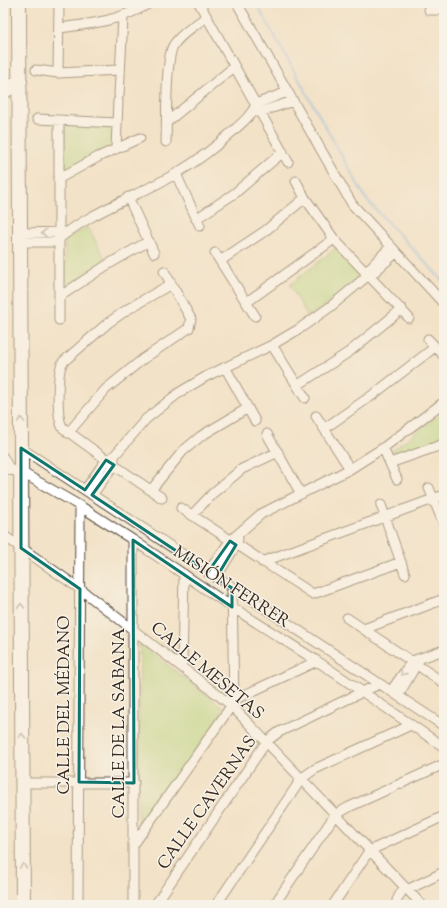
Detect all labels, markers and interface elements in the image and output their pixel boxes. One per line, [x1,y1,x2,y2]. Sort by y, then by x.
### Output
one-way arrow [41,229,47,237]
one-way arrow [17,417,25,423]
street label: MISIÓN FERRER [168,541,295,635]
one-way arrow [17,603,25,609]
street label: CALLE DEL MÉDANO [53,615,77,795]
street label: CALLE MESETAS [145,617,269,726]
street label: CALLE DE LA SABANA [108,627,132,818]
one-way arrow [401,668,408,675]
street label: CALLE CAVERNAS [152,731,263,875]
one-way arrow [18,733,26,739]
one-way arrow [19,863,27,869]

